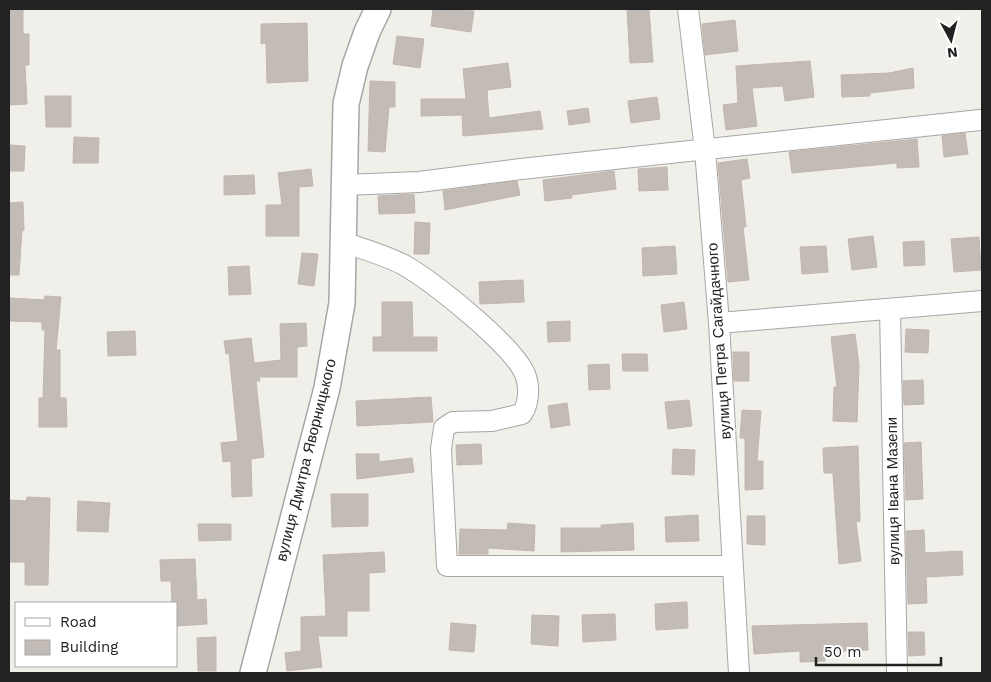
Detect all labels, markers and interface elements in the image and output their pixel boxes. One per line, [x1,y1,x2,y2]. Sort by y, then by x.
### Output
north arrow [926,15,976,65]
text: N [946,44,959,61]
street label: вулиця Петра Сагайдачного [703,242,735,440]
street label: вулиця Дмитра Яворницького [272,357,340,563]
street label: вулиця Івана Мазепи [883,417,903,565]
legend [15,602,178,667]
text: Road [60,613,97,631]
scale bar [816,634,941,666]
text: Building [60,638,118,656]
text: 50 m [824,643,861,661]

